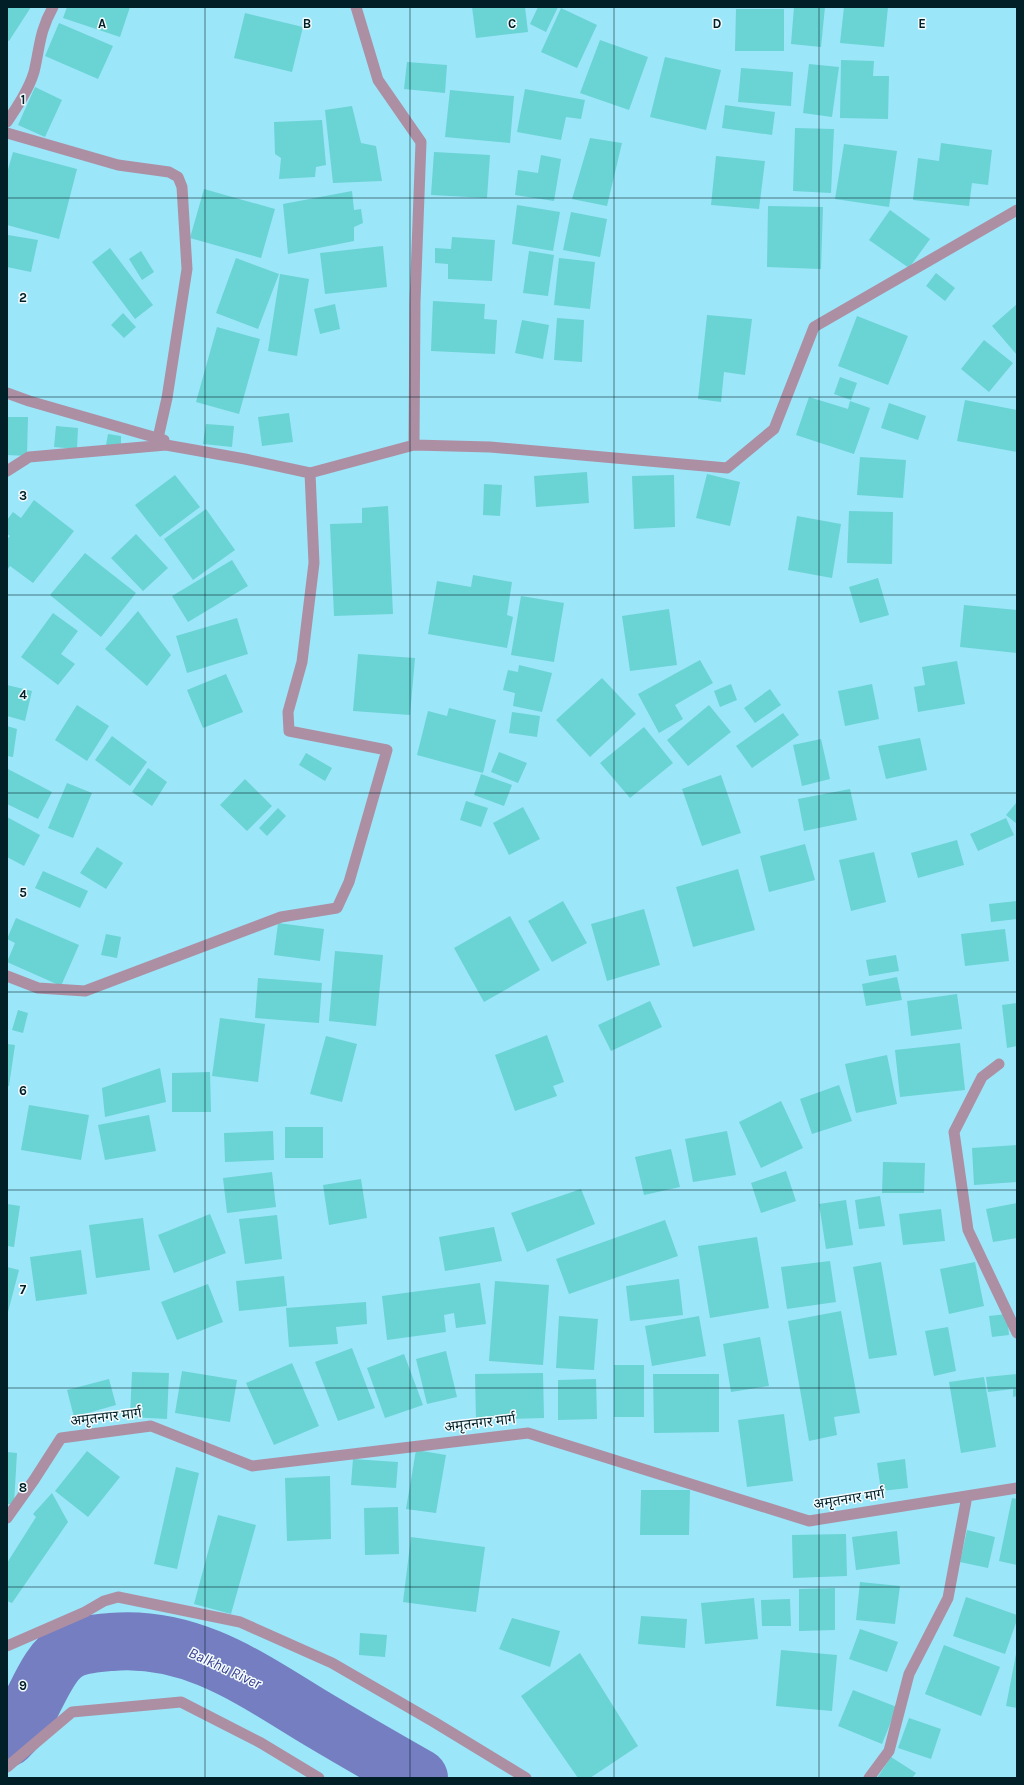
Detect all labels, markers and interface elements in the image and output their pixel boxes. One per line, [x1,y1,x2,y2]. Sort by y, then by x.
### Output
text: A [98,16,106,31]
text: B [303,16,311,31]
text: C [508,16,516,31]
text: D [713,16,722,31]
text: E [918,16,926,31]
text: 1 [21,92,25,107]
text: 2 [19,290,27,305]
text: 3 [19,488,27,503]
text: 4 [19,687,27,702]
text: 5 [19,885,27,900]
text: 6 [19,1083,27,1098]
text: 7 [20,1282,27,1297]
street label: अमृतनगर मार्ग [69,1404,144,1431]
street label: अमृतनगर मार्ग [443,1410,518,1437]
text: 8 [19,1480,27,1495]
street label: अमृतनगर मार्ग [812,1485,887,1514]
water label: Balkhu River [186,1643,265,1693]
text: 9 [19,1678,27,1693]

